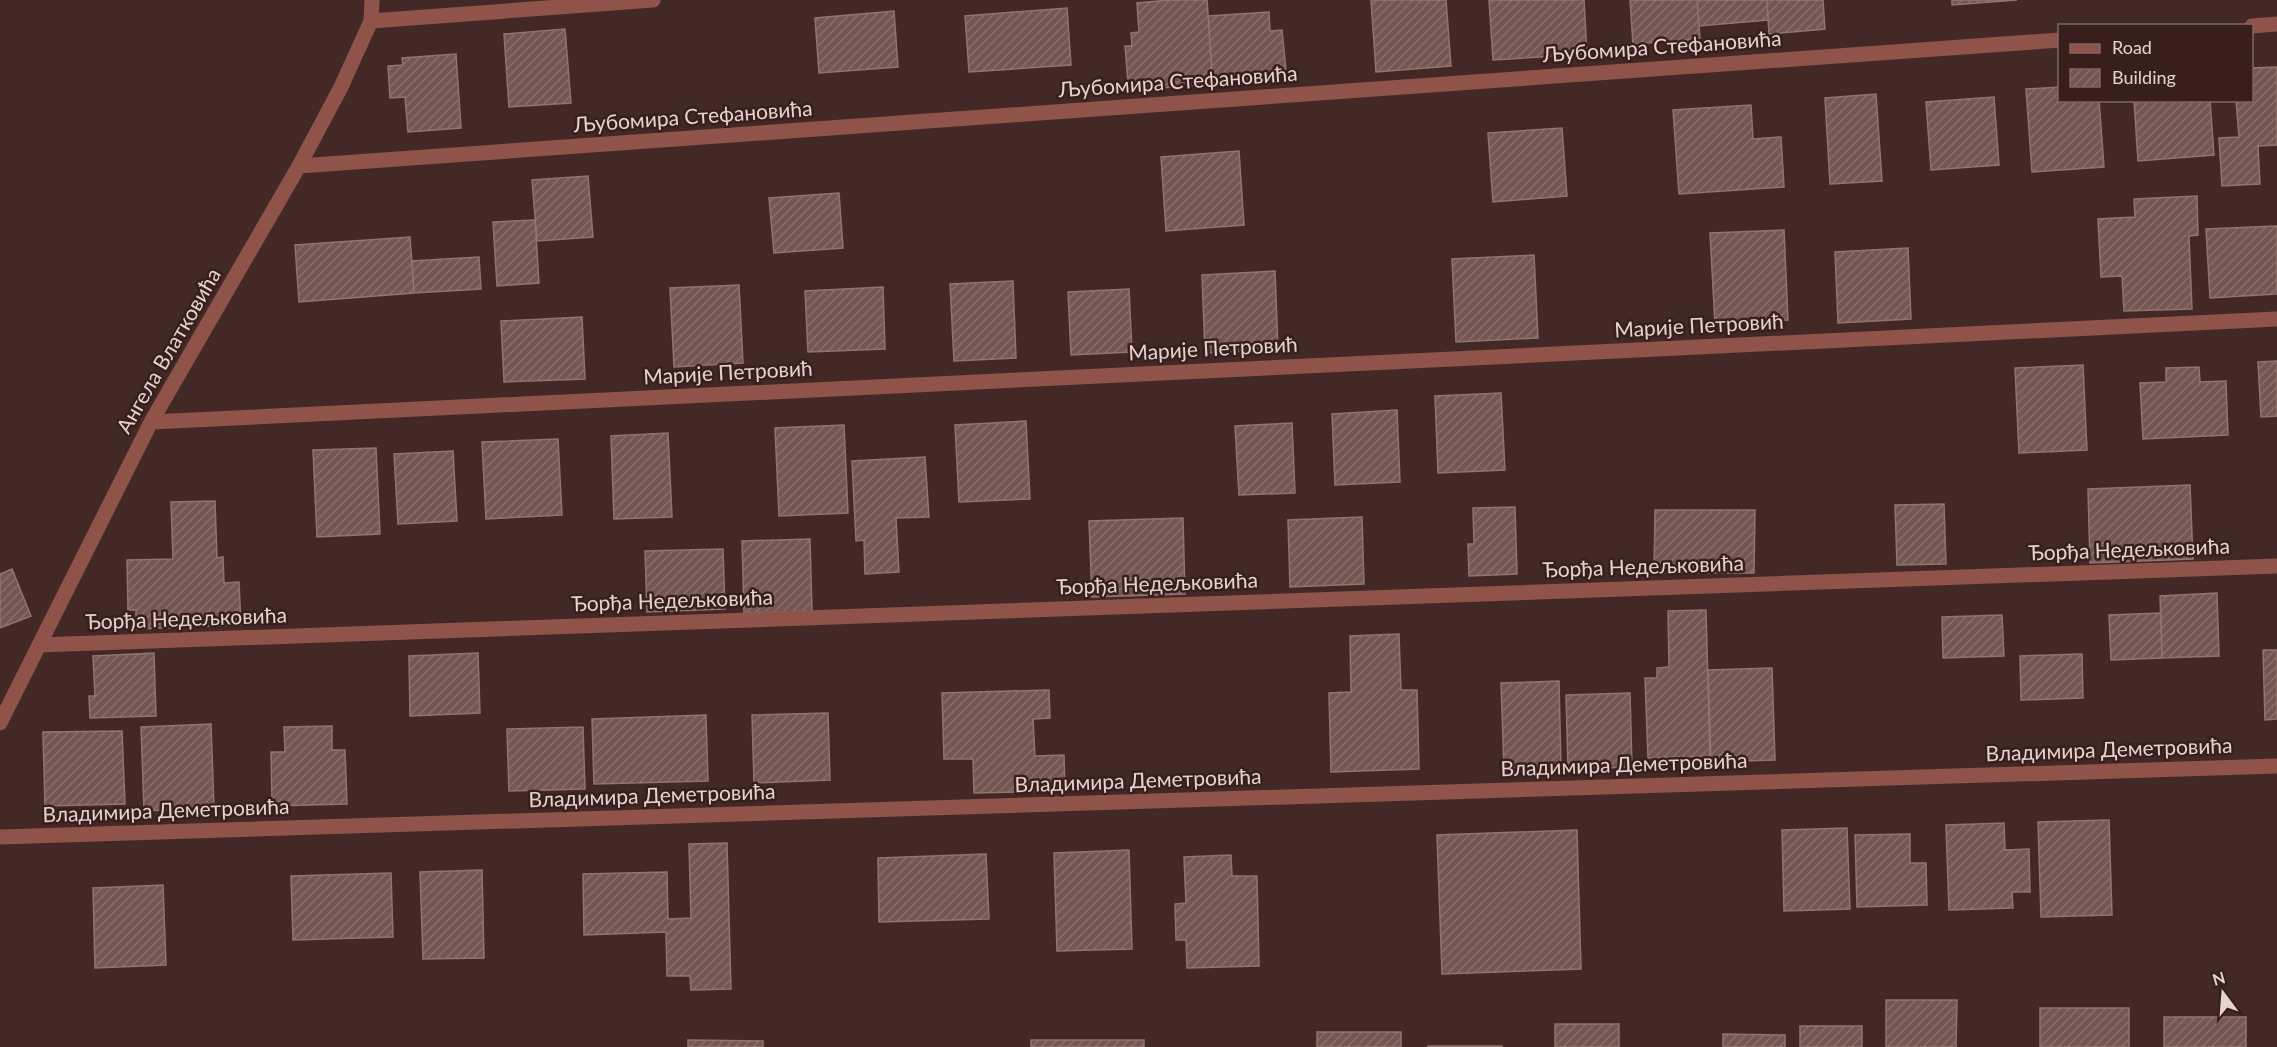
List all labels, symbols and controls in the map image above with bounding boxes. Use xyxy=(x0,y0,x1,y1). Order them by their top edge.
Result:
legend xyxy=(2058,24,2253,102)
street label: Љубомира Стефановића xyxy=(1541,25,1782,66)
text: Road xyxy=(2112,36,2152,58)
street label: Љубомира Стефановића xyxy=(1057,60,1298,101)
text: Building xyxy=(2112,66,2176,88)
street label: Љубомира Стефановића xyxy=(572,95,813,136)
street label: Ангела Влатковића xyxy=(110,263,225,437)
street label: Марије Петровић xyxy=(1614,308,1784,341)
street label: Марије Петровић xyxy=(1128,331,1298,364)
street label: Марије Петровић xyxy=(643,355,813,388)
street label: Ђорђа Недељковића xyxy=(2028,532,2230,565)
street label: Ђорђа Недељковића xyxy=(1542,549,1744,582)
street label: Ђорђа Недељковића xyxy=(1056,566,1258,599)
street label: Ђорђа Недељковића xyxy=(571,583,773,616)
street label: Ђорђа Недељковића xyxy=(85,601,287,634)
street label: Владимира Деметровића xyxy=(1985,732,2233,765)
street label: Владимира Деметровића xyxy=(1500,747,1748,780)
street label: Владимира Деметровића xyxy=(1014,763,1262,796)
street label: Владимира Деметровића xyxy=(528,778,776,811)
street label: Владимира Деметровића xyxy=(42,793,290,826)
north arrow xyxy=(2193,963,2253,1023)
text: N xyxy=(2210,967,2227,989)

